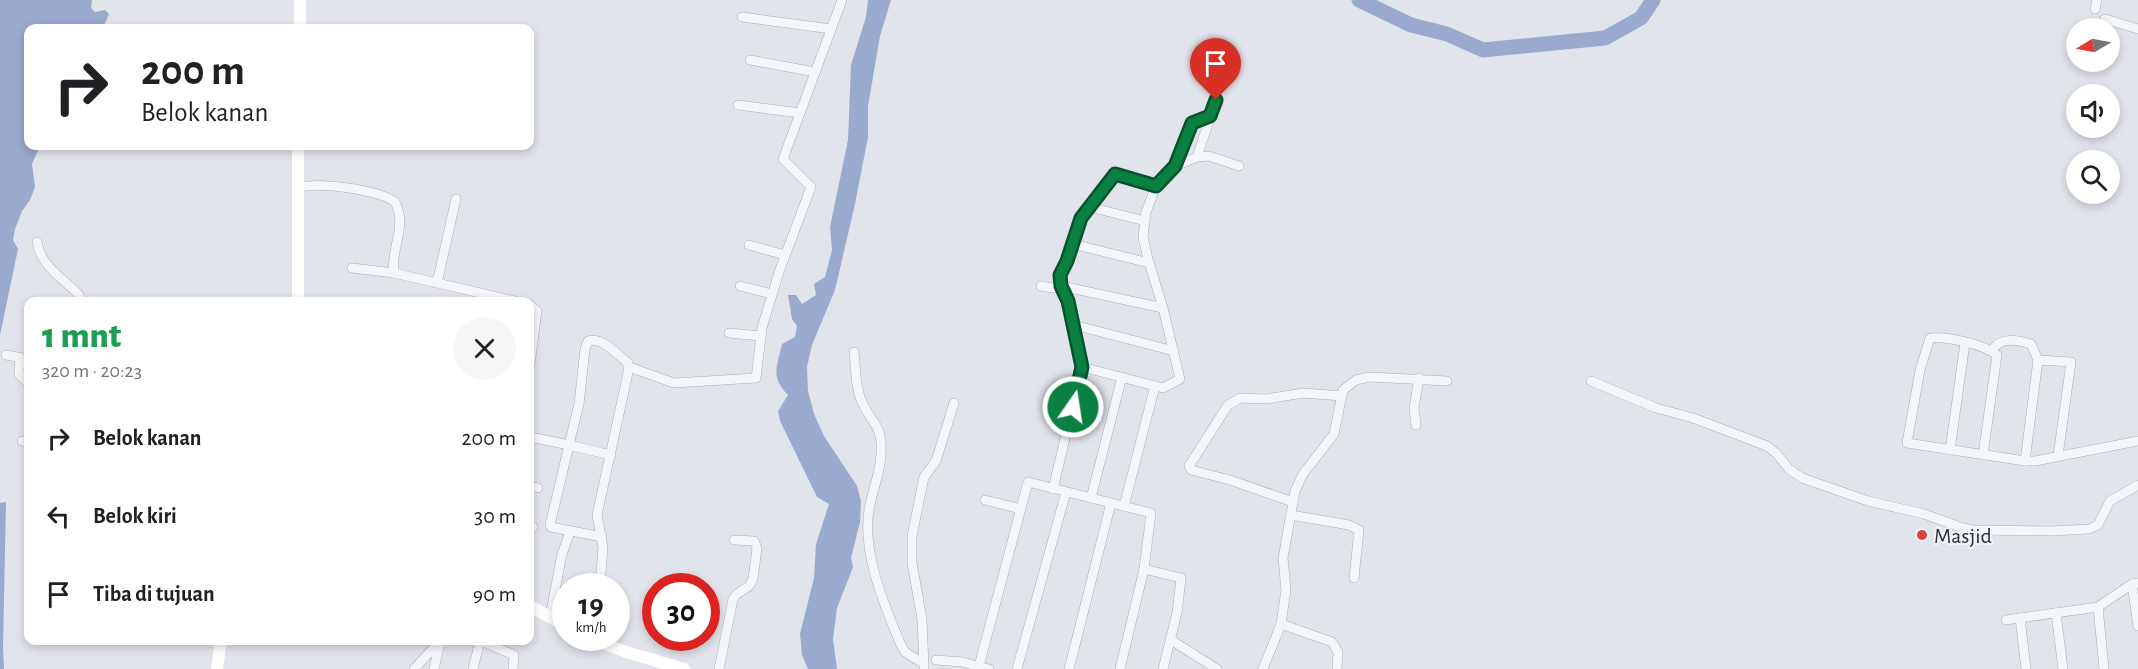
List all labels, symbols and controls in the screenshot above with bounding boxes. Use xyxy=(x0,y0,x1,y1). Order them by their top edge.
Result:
north arrow xyxy=(2066,18,2120,72)
map controls xyxy=(2066,18,2120,204)
pin xyxy=(1190,38,1241,100)
icon: arrive xyxy=(1199,47,1232,80)
icon: right xyxy=(42,48,120,126)
text: 200 m xyxy=(141,50,245,92)
button: sound xyxy=(2066,84,2120,138)
text: Belok kanan xyxy=(141,99,268,126)
button: search xyxy=(2066,150,2120,204)
button: close xyxy=(453,317,516,380)
text: 1 mnt xyxy=(42,318,121,354)
text: 320 m · 20:23 xyxy=(42,361,142,381)
position arrow xyxy=(1041,375,1105,439)
icon: right xyxy=(42,422,75,455)
text: Belok kanan xyxy=(93,427,201,449)
text: 200 m xyxy=(462,427,516,449)
icon: left xyxy=(42,500,75,533)
text: Belok kiri xyxy=(93,505,177,527)
text: 30 m xyxy=(474,505,516,527)
place label: Masjid xyxy=(1934,525,1992,547)
marker: Masjid xyxy=(1915,528,1929,542)
speed limit sign: 30 xyxy=(642,573,720,651)
icon: arrive xyxy=(42,578,75,611)
text: Tiba di tujuan xyxy=(93,583,215,605)
text: 90 m xyxy=(473,583,516,605)
text: 19 xyxy=(578,590,604,620)
text: km/h xyxy=(576,620,606,635)

